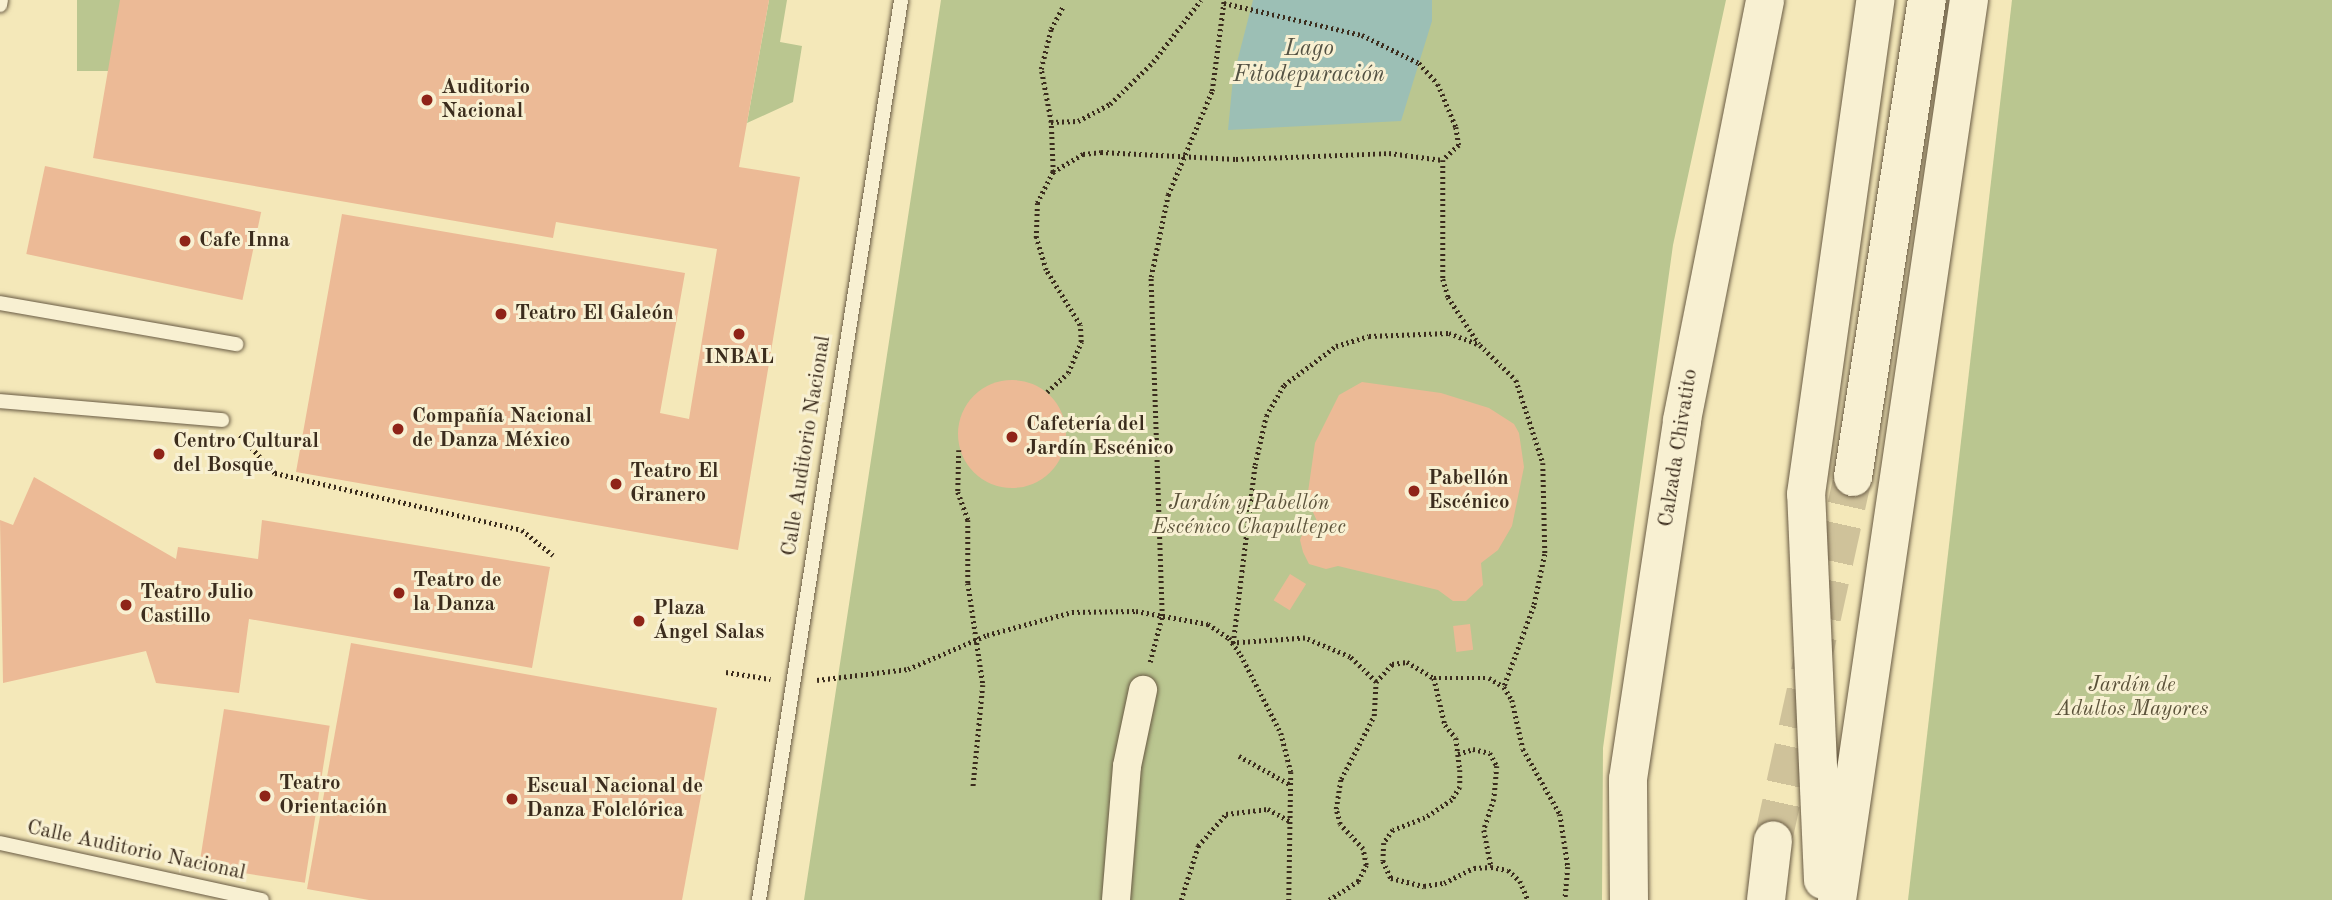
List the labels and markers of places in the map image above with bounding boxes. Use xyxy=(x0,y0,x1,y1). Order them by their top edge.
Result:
place label: Auditorio Nacional xyxy=(441,75,530,125)
marker: Auditorio Nacional xyxy=(419,92,435,108)
place label: Cafe Inna xyxy=(199,228,290,254)
marker: Cafe Inna xyxy=(177,233,193,249)
place label: Teatro El Galeón xyxy=(515,301,674,327)
marker: Teatro El Galeón xyxy=(493,306,509,322)
marker: INBAL xyxy=(731,326,747,342)
place label: INBAL xyxy=(704,345,774,371)
place label: Compañía Nacional de Danza México xyxy=(412,404,592,454)
place label: Cafetería del Jardín Escénico xyxy=(1026,412,1174,462)
marker: Compañía Nacional de Danza México xyxy=(390,421,406,437)
place label: Centro Cultural del Bosque xyxy=(173,429,319,479)
marker: Cafetería del Jardín Escénico xyxy=(1004,429,1020,445)
marker: Centro Cultural del Bosque xyxy=(151,446,167,462)
place label: Teatro El Granero xyxy=(630,459,718,509)
place label: Pabellón Escénico xyxy=(1428,466,1510,516)
marker: Teatro El Granero xyxy=(608,476,624,492)
marker: Pabellón Escénico xyxy=(1406,483,1422,499)
place label: Teatro de la Danza xyxy=(413,568,502,618)
place label: Teatro Julio Castillo xyxy=(140,580,254,630)
marker: Teatro de la Danza xyxy=(391,585,407,601)
place label: Plaza Ángel Salas xyxy=(653,596,764,646)
marker: Teatro Julio Castillo xyxy=(118,597,134,613)
marker: Plaza Ángel Salas xyxy=(631,613,647,629)
place label: Teatro Orientación xyxy=(279,771,387,821)
place label: Escual Nacional de Danza Folclórica xyxy=(526,774,703,824)
marker: Teatro Orientación xyxy=(257,788,273,804)
marker: Escual Nacional de Danza Folclórica xyxy=(504,791,520,807)

